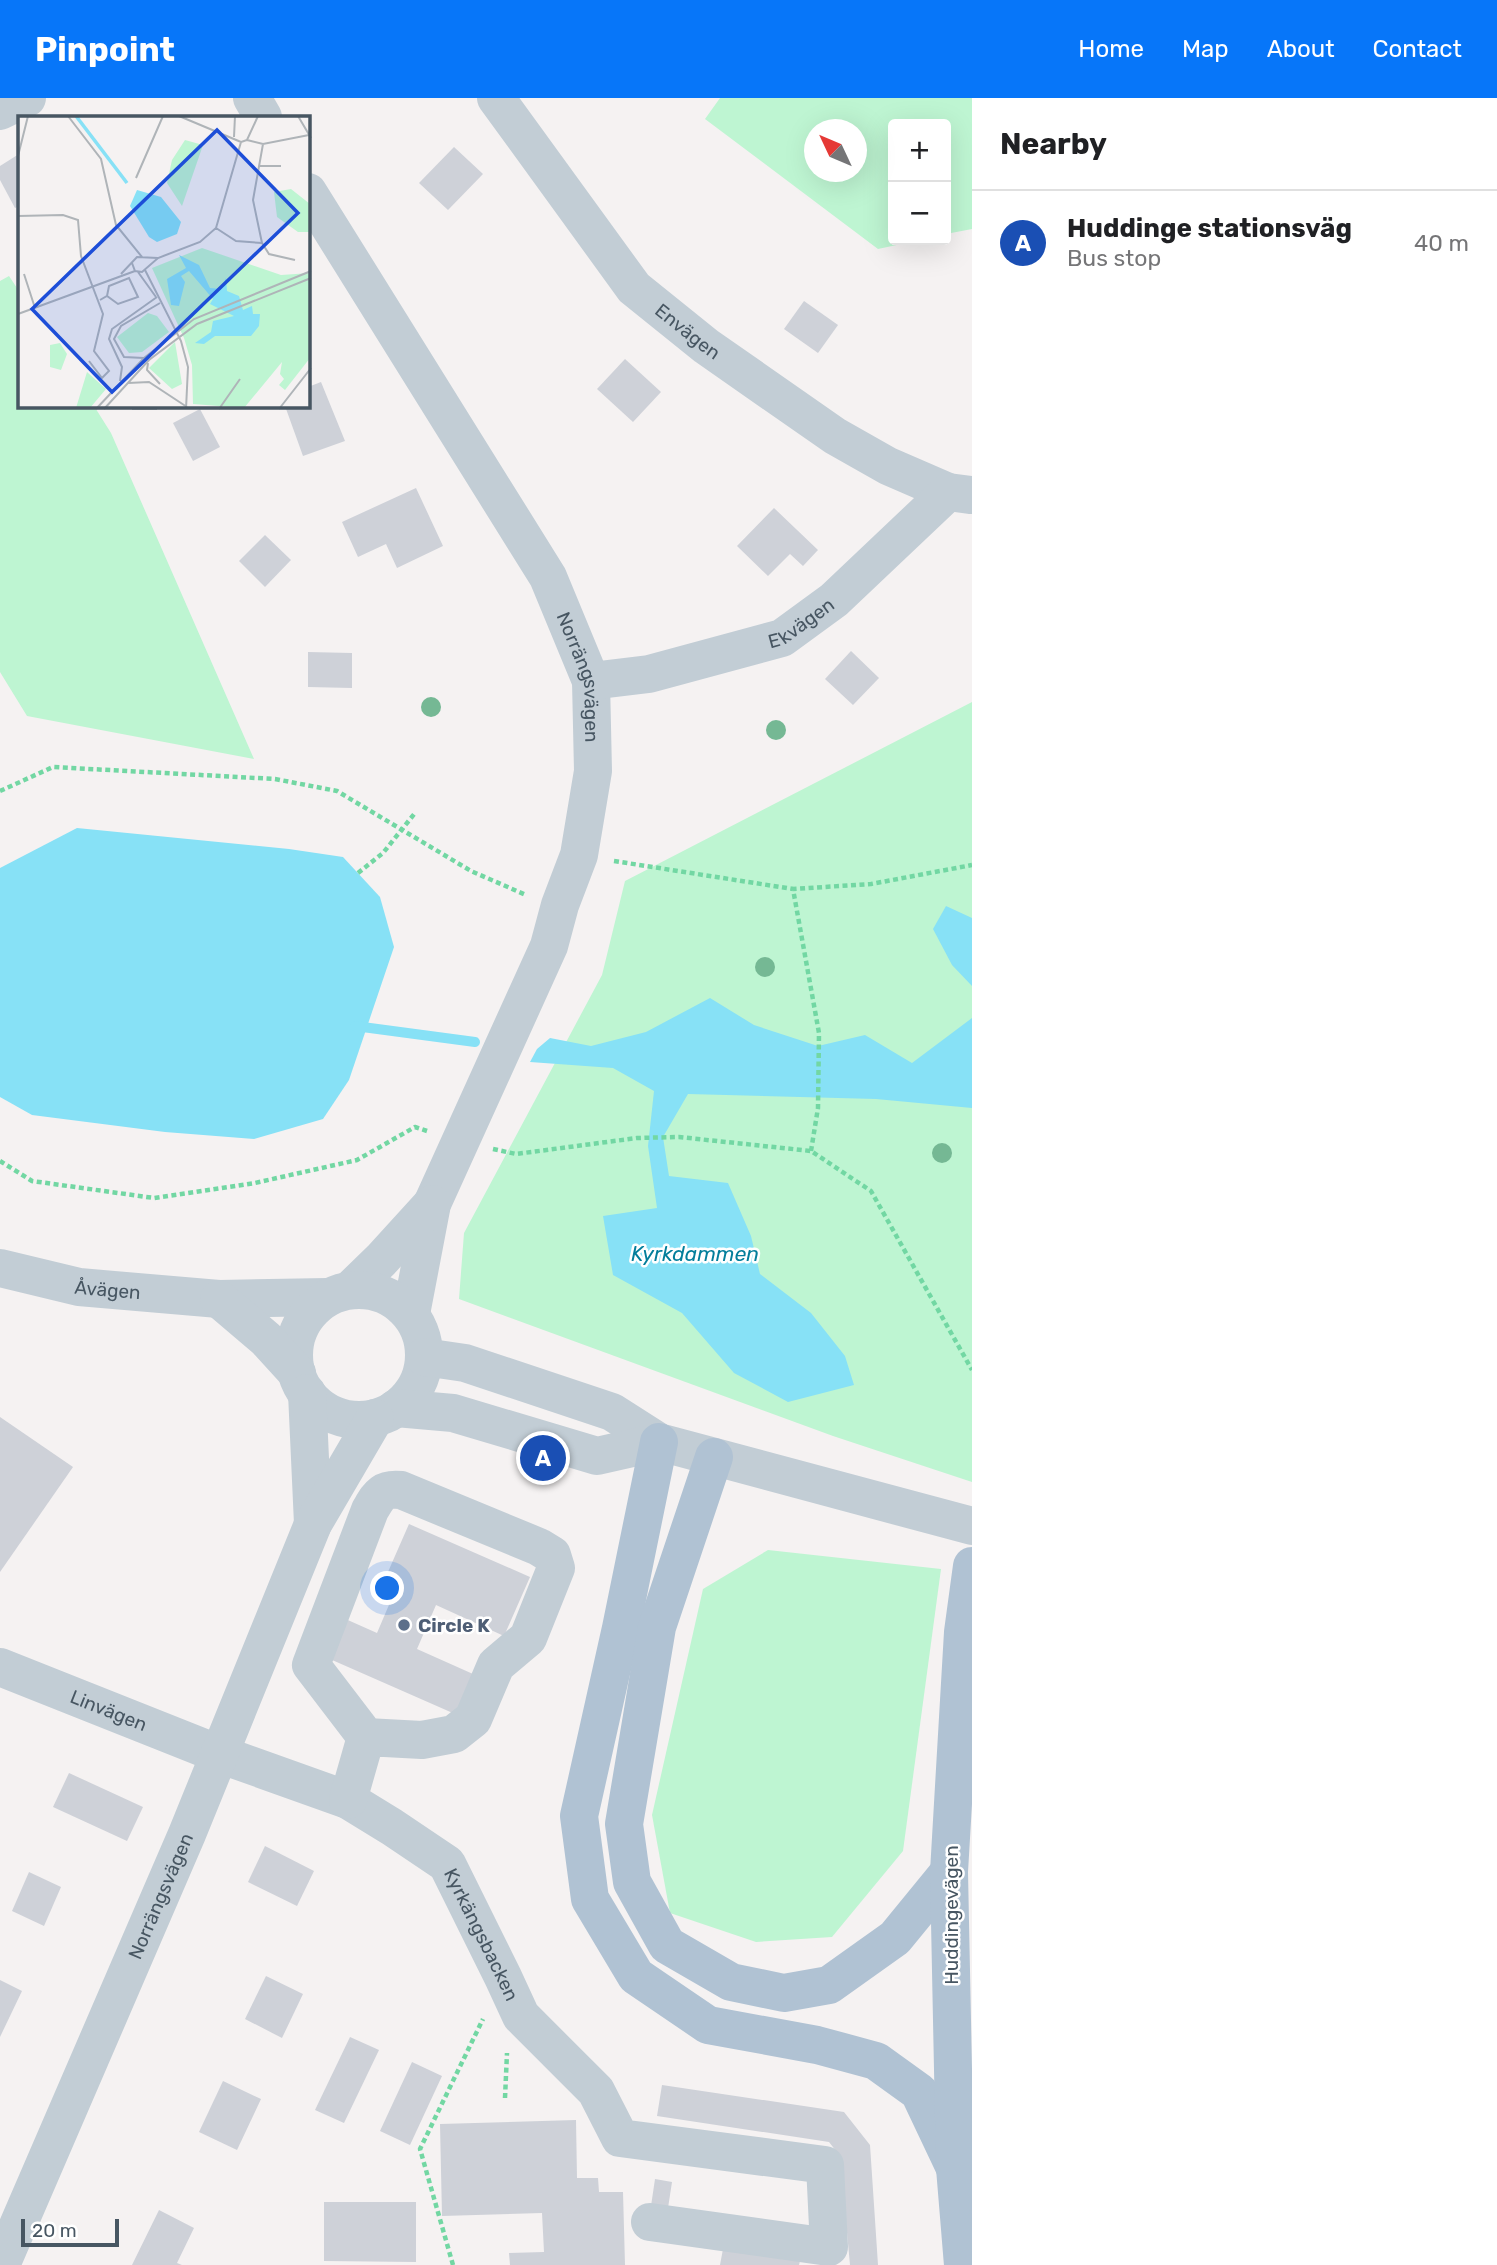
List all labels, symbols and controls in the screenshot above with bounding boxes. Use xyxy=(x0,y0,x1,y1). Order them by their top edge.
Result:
text: Pinpoint xyxy=(35,30,175,69)
text: Home xyxy=(1078,35,1144,63)
text: Map xyxy=(1182,35,1229,63)
text: About xyxy=(1267,35,1335,63)
text: Contact xyxy=(1373,35,1462,63)
inset map xyxy=(18,116,310,408)
north arrow xyxy=(804,119,867,182)
map controls xyxy=(888,119,951,245)
button: + xyxy=(888,119,951,182)
text: Nearby xyxy=(1000,126,1107,162)
button: − xyxy=(888,182,951,245)
text: Huddinge stationsväg xyxy=(1067,213,1352,244)
text: A xyxy=(1015,229,1031,257)
text: 40 m xyxy=(1414,229,1469,257)
text: Bus stop xyxy=(1067,244,1161,272)
street label: Envägen xyxy=(650,299,725,365)
street label: Ekvägen xyxy=(766,593,839,653)
street label: Norrängsvägen xyxy=(552,609,603,743)
water label: Kyrkdammen xyxy=(631,1241,759,1266)
street label: Åvägen xyxy=(74,1276,142,1304)
pin: A xyxy=(520,1432,566,1484)
your location xyxy=(370,1571,404,1605)
place label: Circle K xyxy=(418,1614,490,1637)
marker: Circle K xyxy=(396,1617,412,1633)
street label: Linvägen xyxy=(67,1685,150,1736)
street label: Norrängsvägen xyxy=(123,1829,198,1963)
street label: Huddingevägen xyxy=(940,1845,963,1985)
street label: Kyrkängsbacken xyxy=(439,1865,523,2004)
scale bar xyxy=(21,2216,119,2248)
text: 20 m xyxy=(32,2219,77,2242)

